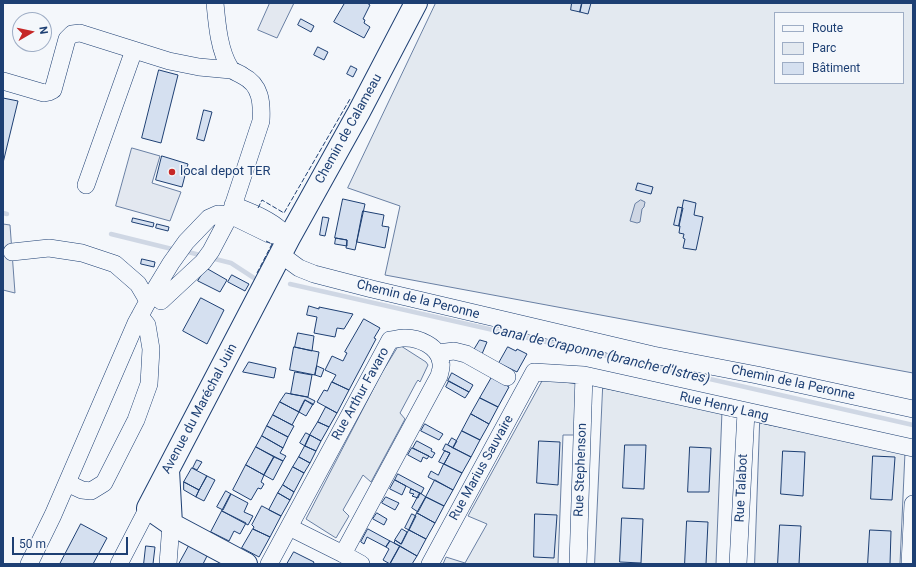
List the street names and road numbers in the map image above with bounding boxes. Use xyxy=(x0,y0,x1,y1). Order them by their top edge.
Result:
street label: Chemin de Calameau xyxy=(312,71,386,187)
street label: Chemin de la Peronne xyxy=(355,277,481,323)
street label: Avenue du Maréchal Juin xyxy=(159,341,241,477)
street label: Rue Arthur Favaro xyxy=(329,345,393,443)
street label: Chemin de la Peronne xyxy=(730,362,856,404)
street label: Rue Henry Lang xyxy=(678,389,770,425)
street label: Rue Marius Sauvaire xyxy=(447,413,517,523)
street label: Rue Stephenson xyxy=(572,423,590,517)
street label: Rue Talabot xyxy=(732,453,752,523)

